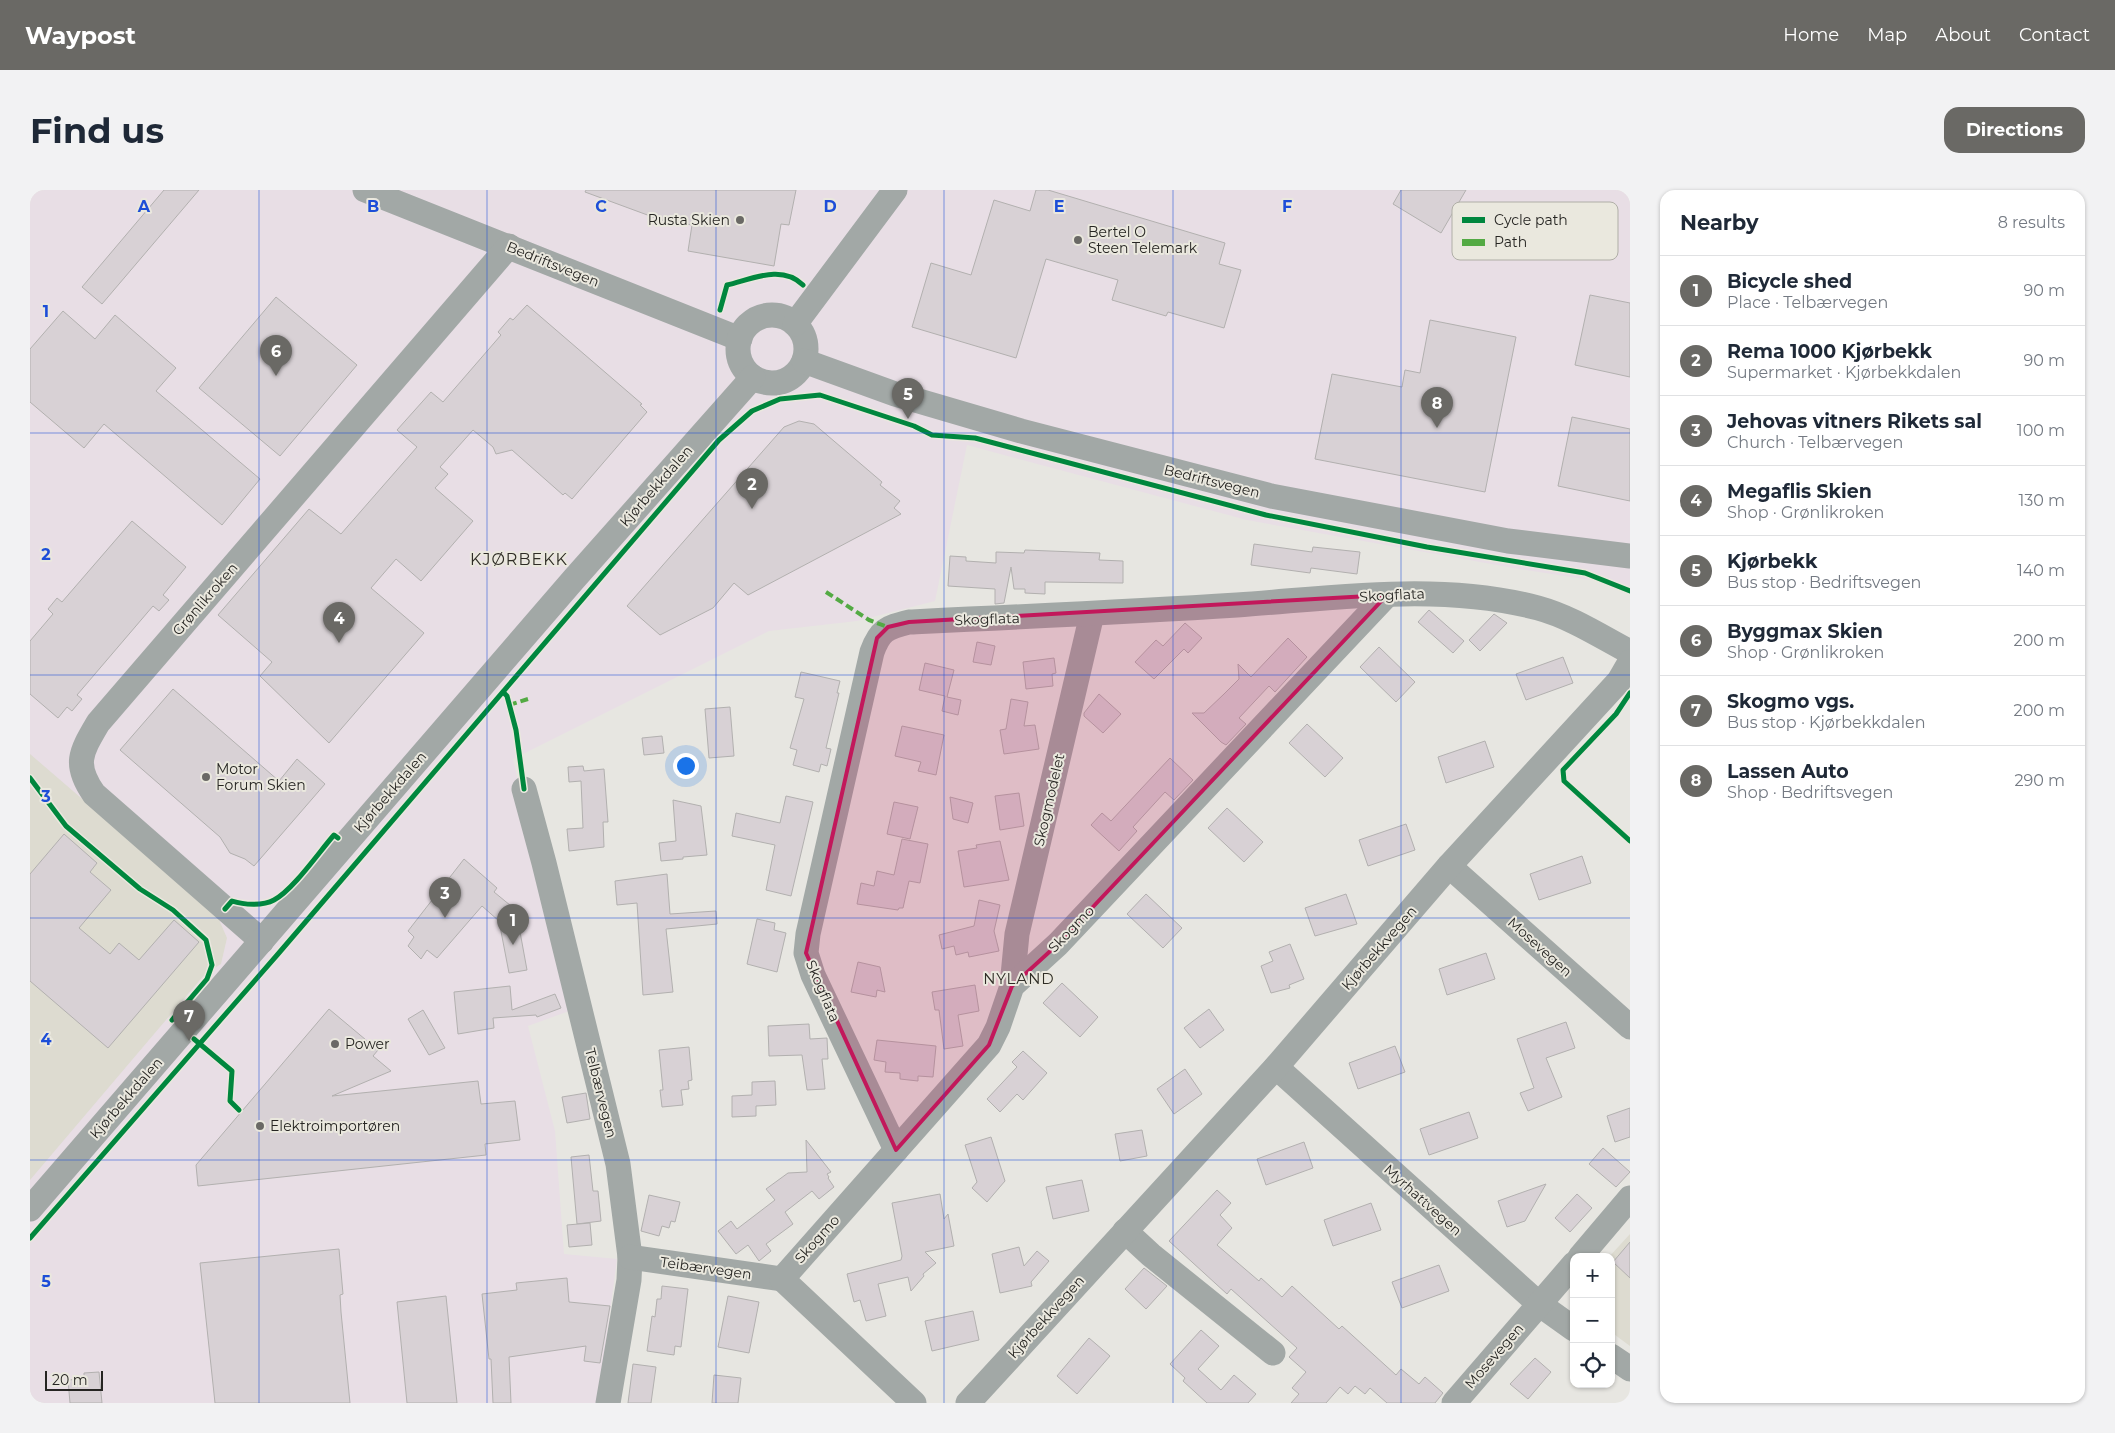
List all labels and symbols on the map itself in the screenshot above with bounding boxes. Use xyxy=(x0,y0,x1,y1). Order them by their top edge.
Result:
text: A xyxy=(137,197,151,216)
text: B xyxy=(367,197,379,216)
text: C xyxy=(595,197,607,216)
text: D xyxy=(823,197,837,216)
text: E xyxy=(1054,197,1064,216)
text: F xyxy=(1282,197,1292,216)
legend xyxy=(1452,202,1618,260)
place label: Rusta Skien xyxy=(648,211,730,229)
text: Cycle path xyxy=(1494,211,1568,229)
marker: Rusta Skien xyxy=(734,214,746,226)
place label: Bertel O Steen Telemark xyxy=(1088,223,1198,257)
text: Path xyxy=(1494,233,1527,251)
marker: Bertel O Steen Telemark xyxy=(1072,234,1084,246)
street label: Bedriftsvegen xyxy=(504,237,602,291)
text: 1 xyxy=(43,302,49,321)
pin: 6 xyxy=(260,335,292,376)
pin: 5 xyxy=(892,378,924,419)
pin: 8 xyxy=(1421,387,1453,428)
street label: Kjørbekkdalen xyxy=(616,442,696,530)
street label: Bedriftsvegen xyxy=(1162,460,1262,502)
pin: 2 xyxy=(736,468,768,509)
text: 2 xyxy=(41,545,51,564)
district label: KJØRBEKK xyxy=(470,550,568,569)
street label: Grønlikroken xyxy=(169,559,241,639)
street label: Skogflata xyxy=(1359,584,1425,606)
pin: 4 xyxy=(323,602,355,643)
street label: Skogflata xyxy=(954,609,1020,629)
street label: Kjørbekkdalen xyxy=(350,748,430,836)
street label: Skogmodelet xyxy=(1030,752,1068,848)
your location xyxy=(673,753,699,779)
place label: Motor Forum Skien xyxy=(216,760,306,794)
marker: Motor Forum Skien xyxy=(200,771,212,783)
text: 3 xyxy=(40,787,51,806)
pin: 3 xyxy=(429,877,461,918)
street label: Skogmo xyxy=(1044,901,1098,956)
street label: Kjørbekkvegen xyxy=(1338,902,1420,994)
pin: 1 xyxy=(497,904,529,945)
street label: Mosevegen xyxy=(1504,913,1576,981)
street label: Skogflata xyxy=(802,957,844,1025)
district label: NYLAND xyxy=(983,969,1055,988)
pin: 7 xyxy=(173,1000,205,1041)
text: 4 xyxy=(40,1030,52,1049)
place label: Power xyxy=(345,1035,390,1053)
marker: Power xyxy=(329,1038,341,1050)
street label: Telbærvegen xyxy=(581,1046,621,1140)
street label: Kjørbekkdalen xyxy=(86,1054,166,1142)
place label: Elektroimportøren xyxy=(270,1117,400,1135)
marker: Elektroimportøren xyxy=(254,1120,266,1132)
street label: Myrhattvegen xyxy=(1380,1160,1466,1240)
street label: Skogmo xyxy=(791,1211,843,1267)
street label: Teibærvegen xyxy=(659,1253,753,1283)
text: 5 xyxy=(41,1272,51,1291)
street label: Kjørbekkvegen xyxy=(1004,1272,1088,1362)
street label: Mosevegen xyxy=(1461,1320,1527,1392)
scale bar xyxy=(45,1368,102,1391)

